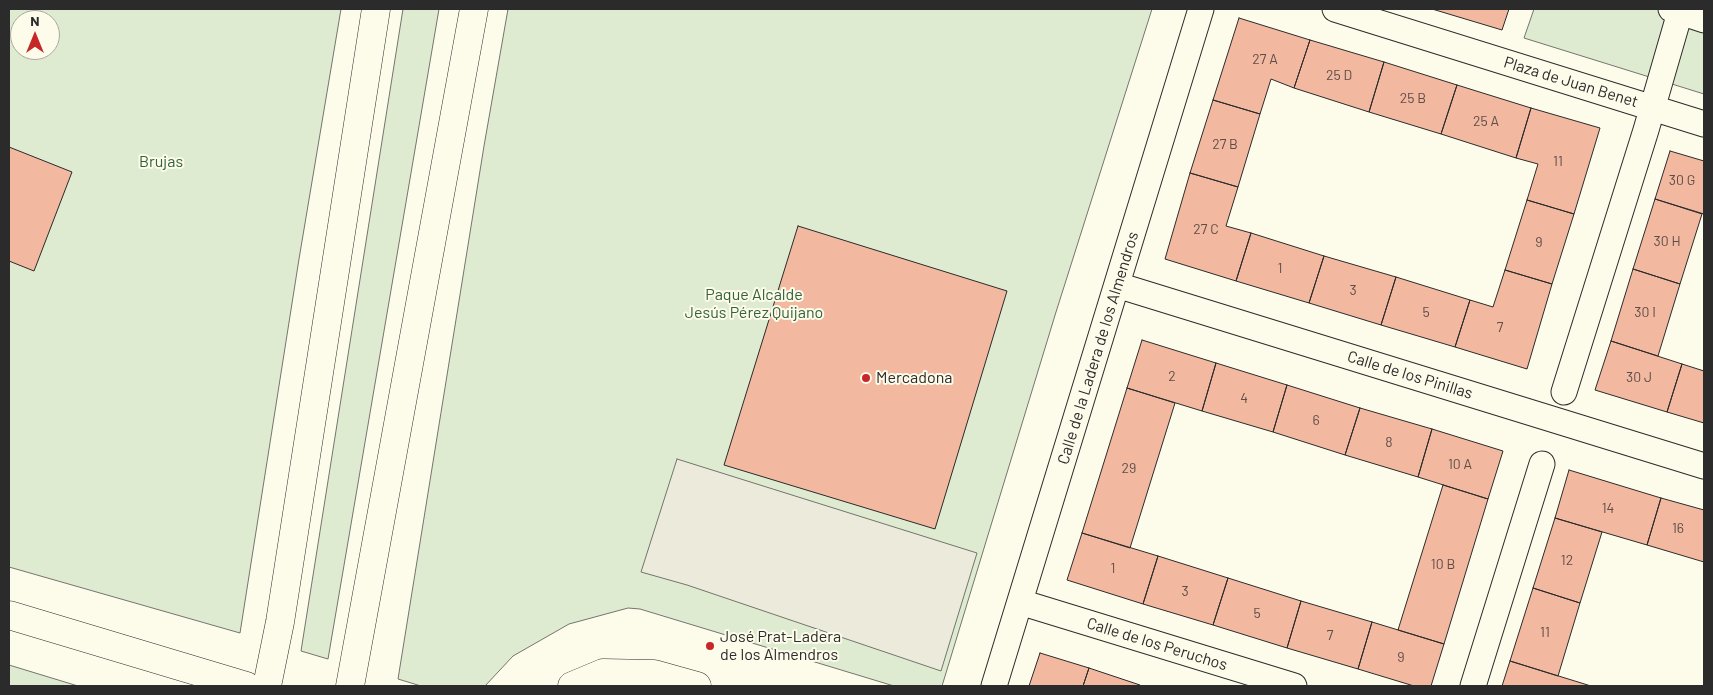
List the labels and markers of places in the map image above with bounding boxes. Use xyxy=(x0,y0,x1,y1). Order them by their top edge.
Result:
place label: Mercadona xyxy=(876,368,952,388)
marker: Mercadona xyxy=(860,372,872,384)
place label: José Prat-Ladera de los Almendros xyxy=(720,627,841,665)
marker: José Prat-Ladera de los Almendros xyxy=(704,640,716,652)

